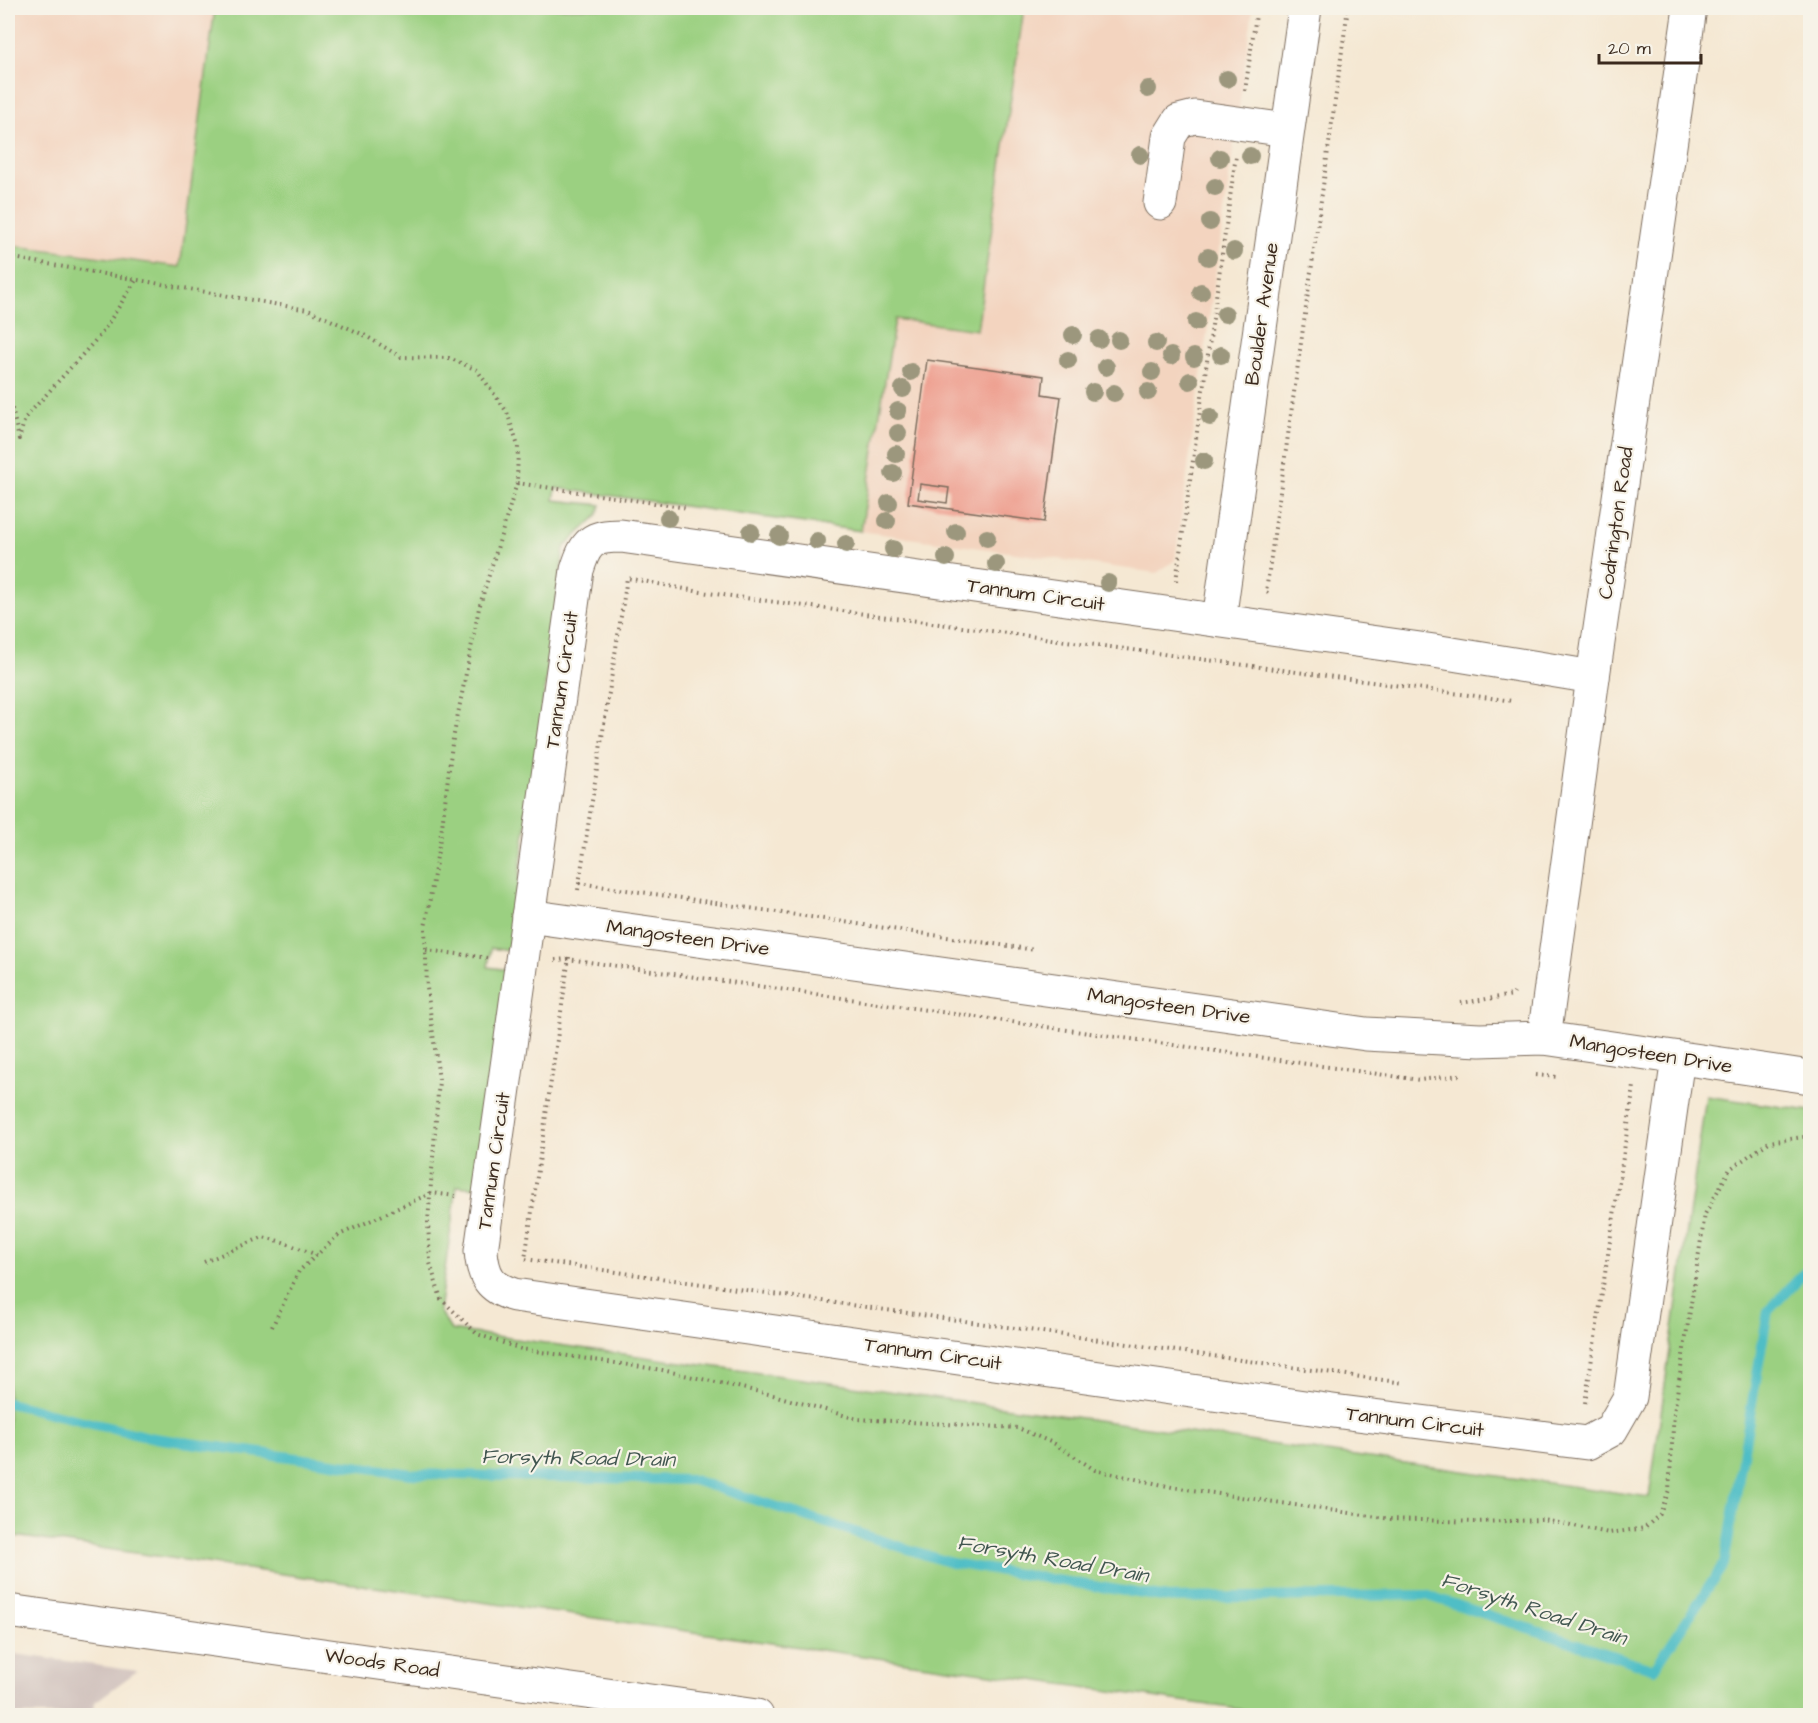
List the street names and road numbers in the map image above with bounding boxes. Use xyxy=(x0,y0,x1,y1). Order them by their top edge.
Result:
street label: Boulder Avenue xyxy=(1238,241,1286,387)
street label: Codrington Road xyxy=(1591,445,1642,601)
street label: Tannum Circuit xyxy=(965,571,1107,619)
street label: Tannum Circuit xyxy=(538,609,586,751)
street label: Mangosteen Drive xyxy=(605,913,771,964)
street label: Mangosteen Drive xyxy=(1086,981,1252,1032)
street label: Mangosteen Drive xyxy=(1568,1027,1734,1082)
street label: Tannum Circuit xyxy=(470,1090,518,1232)
street label: Tannum Circuit xyxy=(862,1330,1004,1378)
street label: Tannum Circuit xyxy=(1345,1400,1485,1444)
street label: Woods Road xyxy=(323,1641,441,1685)

